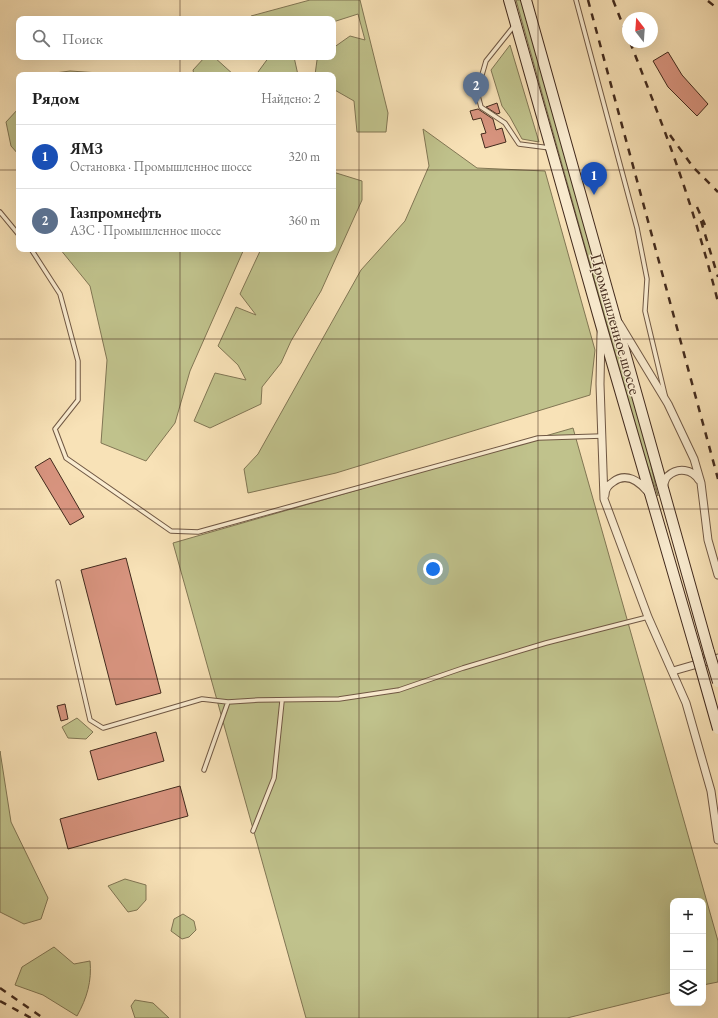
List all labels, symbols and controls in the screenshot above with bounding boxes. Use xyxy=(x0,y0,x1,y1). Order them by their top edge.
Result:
north arrow xyxy=(622,12,658,48)
search box xyxy=(16,16,336,60)
icon: search xyxy=(30,27,52,49)
text: Поиск xyxy=(62,29,103,48)
pin: 2 xyxy=(463,72,489,105)
text: Рядом xyxy=(32,87,80,109)
text: Найдено: 2 xyxy=(261,90,320,107)
text: ЯМЗ xyxy=(70,139,103,158)
text: 1 xyxy=(42,148,48,165)
text: 320 m xyxy=(289,148,320,165)
text: Остановка · Промышленное шоссе xyxy=(70,158,252,175)
pin: 1 xyxy=(581,162,607,195)
text: Газпромнефть xyxy=(70,203,162,222)
text: 2 xyxy=(42,212,48,229)
text: 360 m xyxy=(289,212,320,229)
text: АЗС · Промышленное шоссе xyxy=(70,222,221,239)
street label: Промышленное шоссе xyxy=(585,251,646,397)
your location xyxy=(423,559,443,579)
map controls xyxy=(670,898,706,1006)
button: + xyxy=(670,898,706,934)
button: − xyxy=(670,934,706,970)
button: layers xyxy=(670,970,706,1006)

